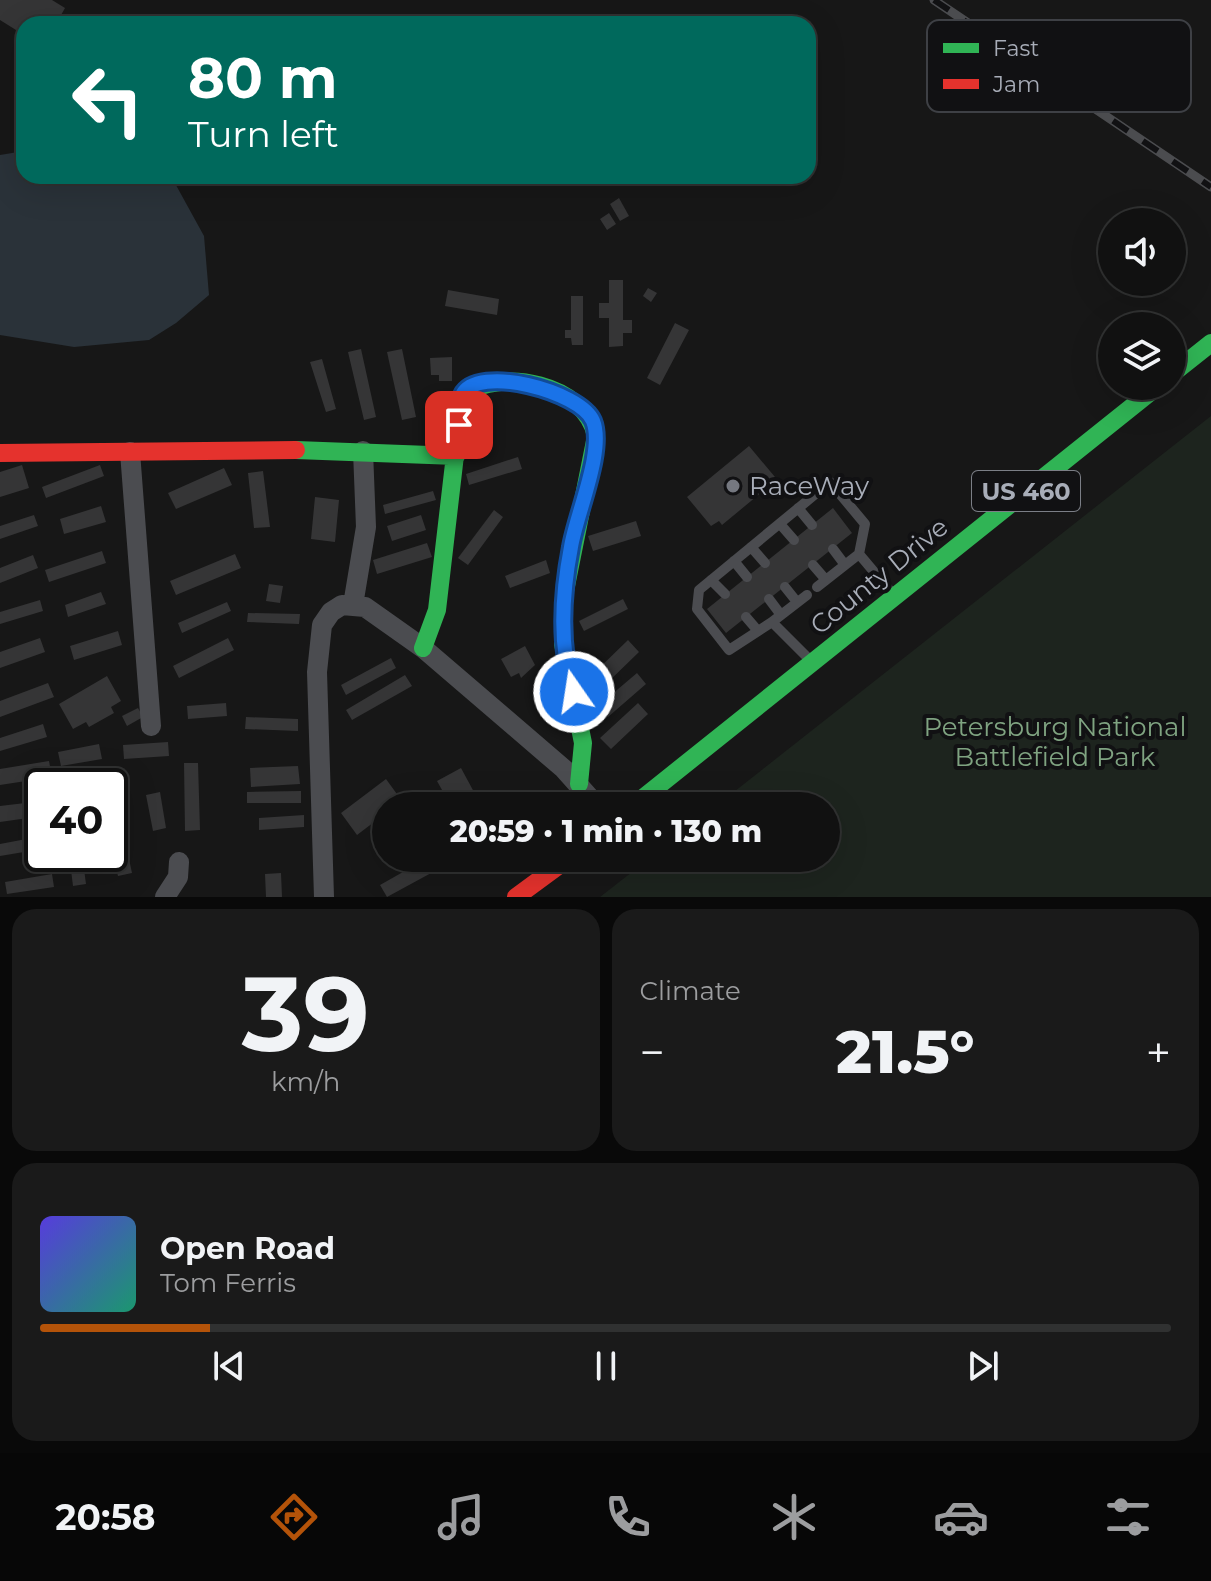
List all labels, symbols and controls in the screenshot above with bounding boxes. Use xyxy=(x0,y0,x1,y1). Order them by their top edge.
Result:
legend xyxy=(927,20,1191,112)
text: Fast xyxy=(993,35,1039,62)
text: 80 m xyxy=(188,44,338,112)
icon: left xyxy=(56,48,160,152)
text: Jam xyxy=(992,71,1040,98)
text: Turn left xyxy=(188,112,339,156)
map controls xyxy=(1098,208,1186,400)
button: sound xyxy=(1098,208,1186,296)
button: layers xyxy=(1098,312,1186,400)
pin xyxy=(425,391,493,459)
icon: arrive xyxy=(437,403,481,447)
place label: RaceWay xyxy=(749,470,870,502)
road number: US 460 xyxy=(972,471,1080,511)
marker: RaceWay xyxy=(724,477,742,495)
street label: County Drive xyxy=(804,511,954,641)
position arrow xyxy=(532,650,616,734)
park label: Petersburg National Battlefield Park xyxy=(924,711,1186,773)
speed limit sign: 40 xyxy=(24,768,128,872)
text: 20:59 · 1 min · 130 m xyxy=(450,813,762,850)
text: 39 xyxy=(242,950,370,1077)
text: Climate xyxy=(640,975,741,1007)
text: 21.5° xyxy=(836,1015,974,1088)
text: − xyxy=(640,1025,665,1079)
text: + xyxy=(1146,1025,1171,1079)
text: km/h xyxy=(271,1066,340,1098)
text: Open Road xyxy=(160,1230,335,1267)
text: Tom Ferris xyxy=(160,1267,296,1299)
icon: previous xyxy=(207,1344,251,1388)
icon: pause xyxy=(584,1344,628,1388)
icon: next xyxy=(961,1344,1005,1388)
icon: directions xyxy=(266,1489,322,1545)
icon: music xyxy=(433,1489,489,1545)
icon: phone xyxy=(600,1489,656,1545)
icon: climate xyxy=(766,1489,822,1545)
icon: car xyxy=(933,1489,989,1545)
icon: filters xyxy=(1100,1489,1156,1545)
text: 20:58 xyxy=(55,1495,156,1539)

